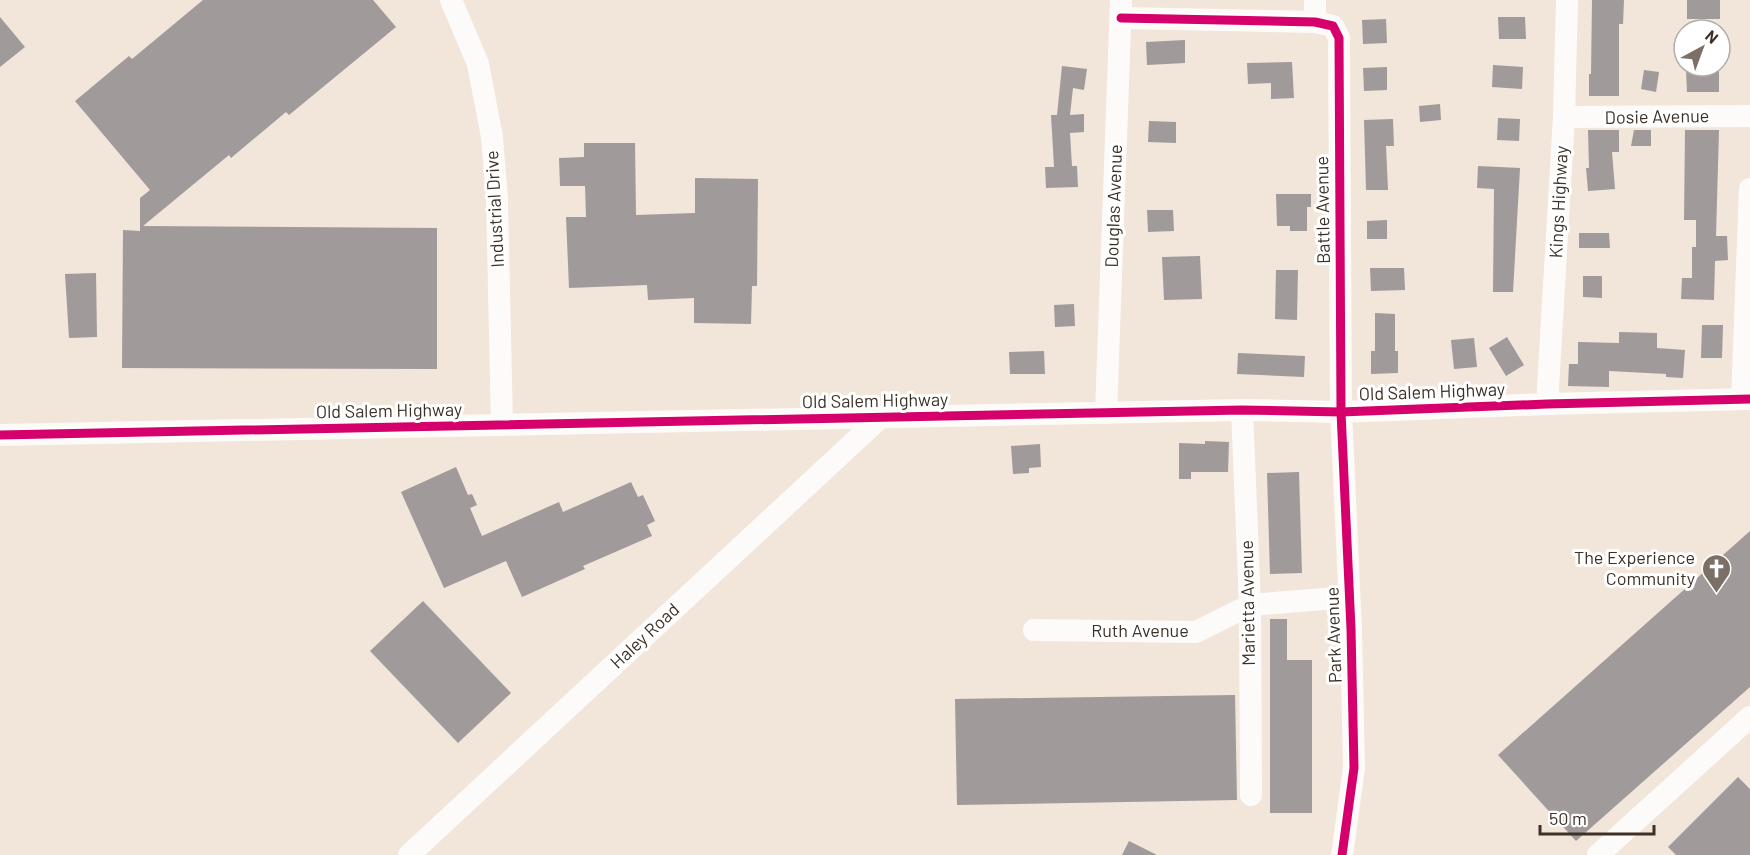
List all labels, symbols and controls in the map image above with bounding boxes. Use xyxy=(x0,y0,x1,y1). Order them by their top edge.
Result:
north arrow xyxy=(1672,18,1732,78)
text: N xyxy=(1702,26,1722,47)
street label: Dosie Avenue xyxy=(1605,104,1709,128)
street label: Douglas Avenue xyxy=(1100,144,1126,268)
street label: Kings Highway xyxy=(1544,145,1572,259)
street label: Industrial Drive xyxy=(480,150,508,268)
street label: Battle Avenue xyxy=(1310,156,1334,264)
street label: Old Salem Highway xyxy=(1358,377,1505,405)
street label: Old Salem Highway xyxy=(802,388,948,412)
street label: Old Salem Highway xyxy=(316,398,462,422)
street label: Marietta Avenue xyxy=(1235,540,1259,666)
place label: The Experience Community xyxy=(1574,546,1695,589)
church icon: The Experience Community xyxy=(1700,552,1732,594)
street label: Park Avenue xyxy=(1320,587,1346,683)
street label: Haley Road xyxy=(605,598,683,673)
street label: Ruth Avenue xyxy=(1091,619,1189,641)
scale bar xyxy=(1540,798,1654,836)
text: 50 m xyxy=(1549,807,1587,829)

